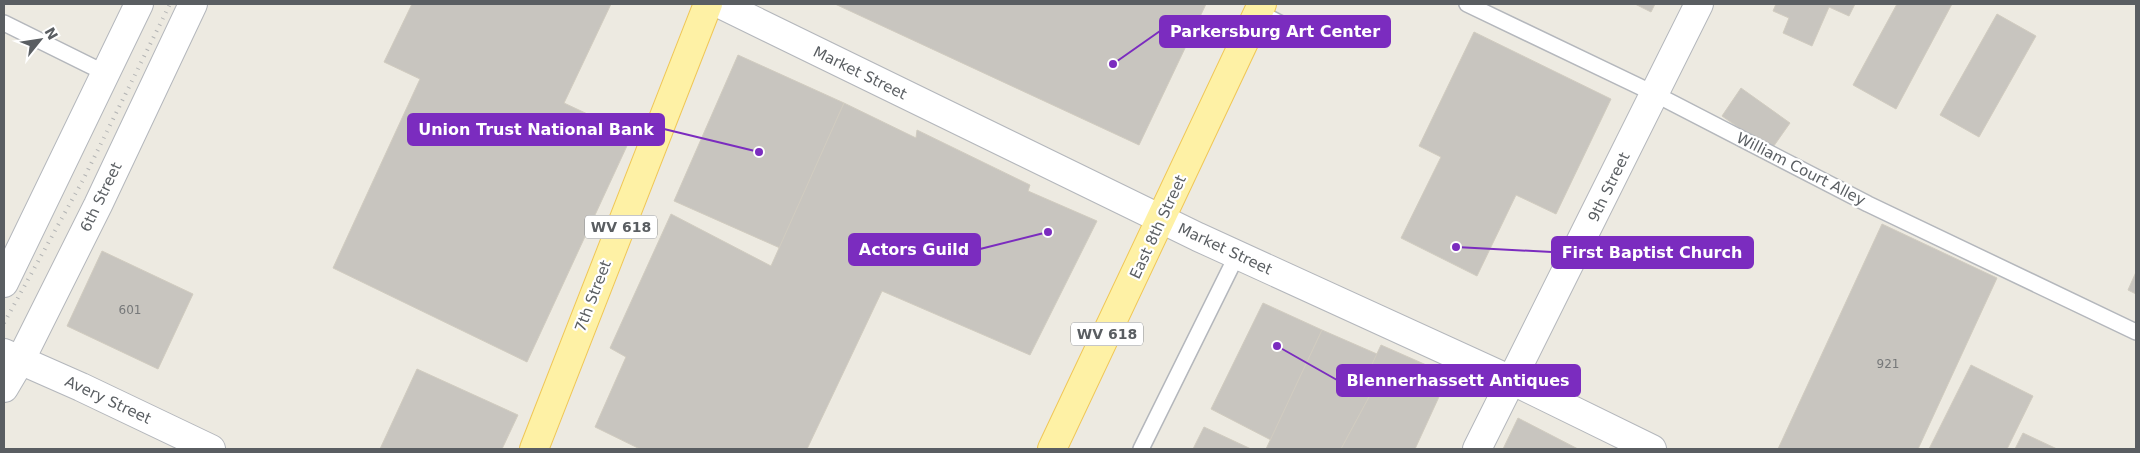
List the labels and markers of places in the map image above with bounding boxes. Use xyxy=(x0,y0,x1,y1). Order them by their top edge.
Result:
callout: Parkersburg Art Center xyxy=(1160,16,1390,47)
callout: Union Trust National Bank xyxy=(408,114,664,145)
callout: Actors Guild xyxy=(849,234,980,265)
callout: First Baptist Church xyxy=(1552,237,1753,268)
callout: Blennerhassett Antiques xyxy=(1337,365,1580,396)

